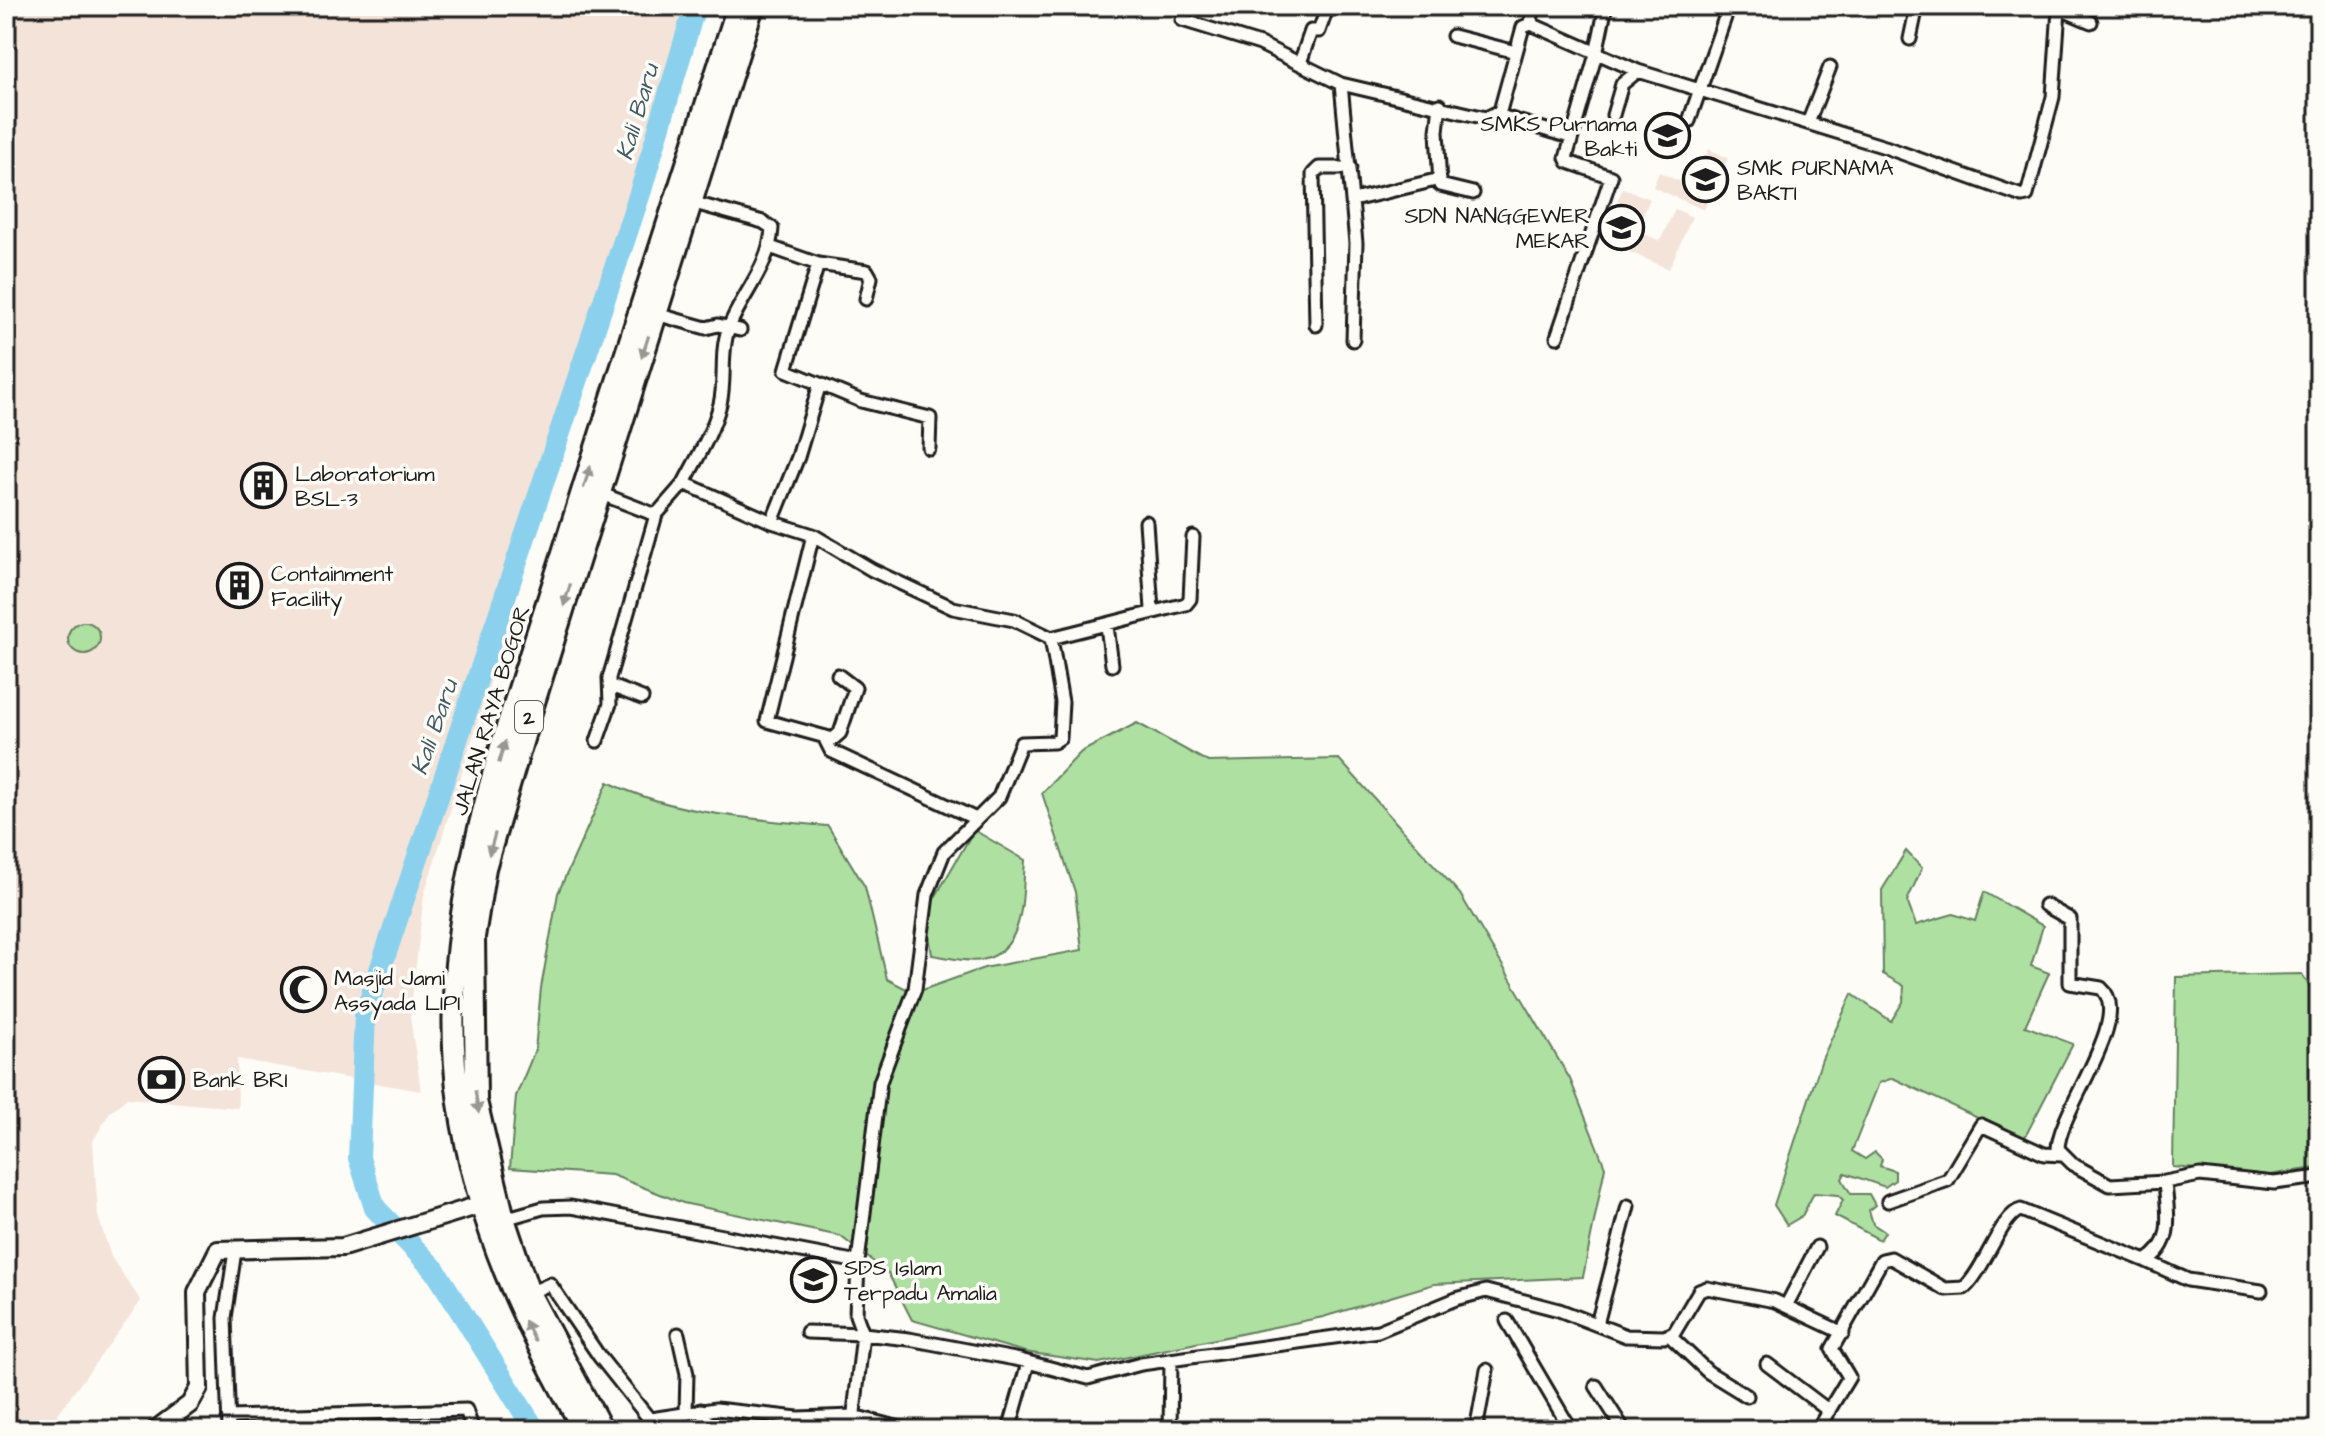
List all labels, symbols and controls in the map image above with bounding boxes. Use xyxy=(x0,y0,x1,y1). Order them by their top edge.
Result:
water label: Kali Baru xyxy=(608,59,668,164)
place label: SMKS Purnama Bakti xyxy=(1481,109,1637,165)
school or university icon: SMKS Purnama Bakti xyxy=(1644,112,1692,160)
place label: SMK PURNAMA BAKTI xyxy=(1737,153,1894,209)
school or university icon: SMK PURNAMA BAKTI xyxy=(1682,156,1730,204)
place label: SDN NANGGEWER MEKAR xyxy=(1404,201,1590,257)
school or university icon: SDN NANGGEWER MEKAR xyxy=(1597,204,1645,252)
one-way arrow xyxy=(639,336,651,360)
place label: Laboratorium BSL-3 xyxy=(295,459,435,515)
building icon: Laboratorium BSL-3 xyxy=(240,462,288,510)
one-way arrow xyxy=(581,464,593,488)
place label: Containment Facility xyxy=(271,559,393,616)
building icon: Containment Facility xyxy=(216,562,264,610)
one-way arrow xyxy=(560,584,573,608)
street label: JALAN RAYA BOGOR xyxy=(445,602,538,819)
water label: Kali Baru xyxy=(403,674,468,779)
road number: 2 xyxy=(515,701,543,733)
one-way arrow xyxy=(496,739,508,764)
one-way arrow xyxy=(485,833,498,857)
place label: Masjid Jami Assyada LIPI xyxy=(334,963,461,1020)
mosque icon: Masjid Jami Assyada LIPI xyxy=(279,966,327,1014)
bank icon: Bank BRI xyxy=(138,1055,186,1103)
place label: Bank BRI xyxy=(193,1065,288,1096)
one-way arrow xyxy=(471,1090,484,1115)
place label: SDS Islam Terpadu Amalia xyxy=(844,1253,997,1309)
school or university icon: SDS Islam Terpadu Amalia xyxy=(789,1256,837,1304)
one-way arrow xyxy=(523,1319,536,1342)

